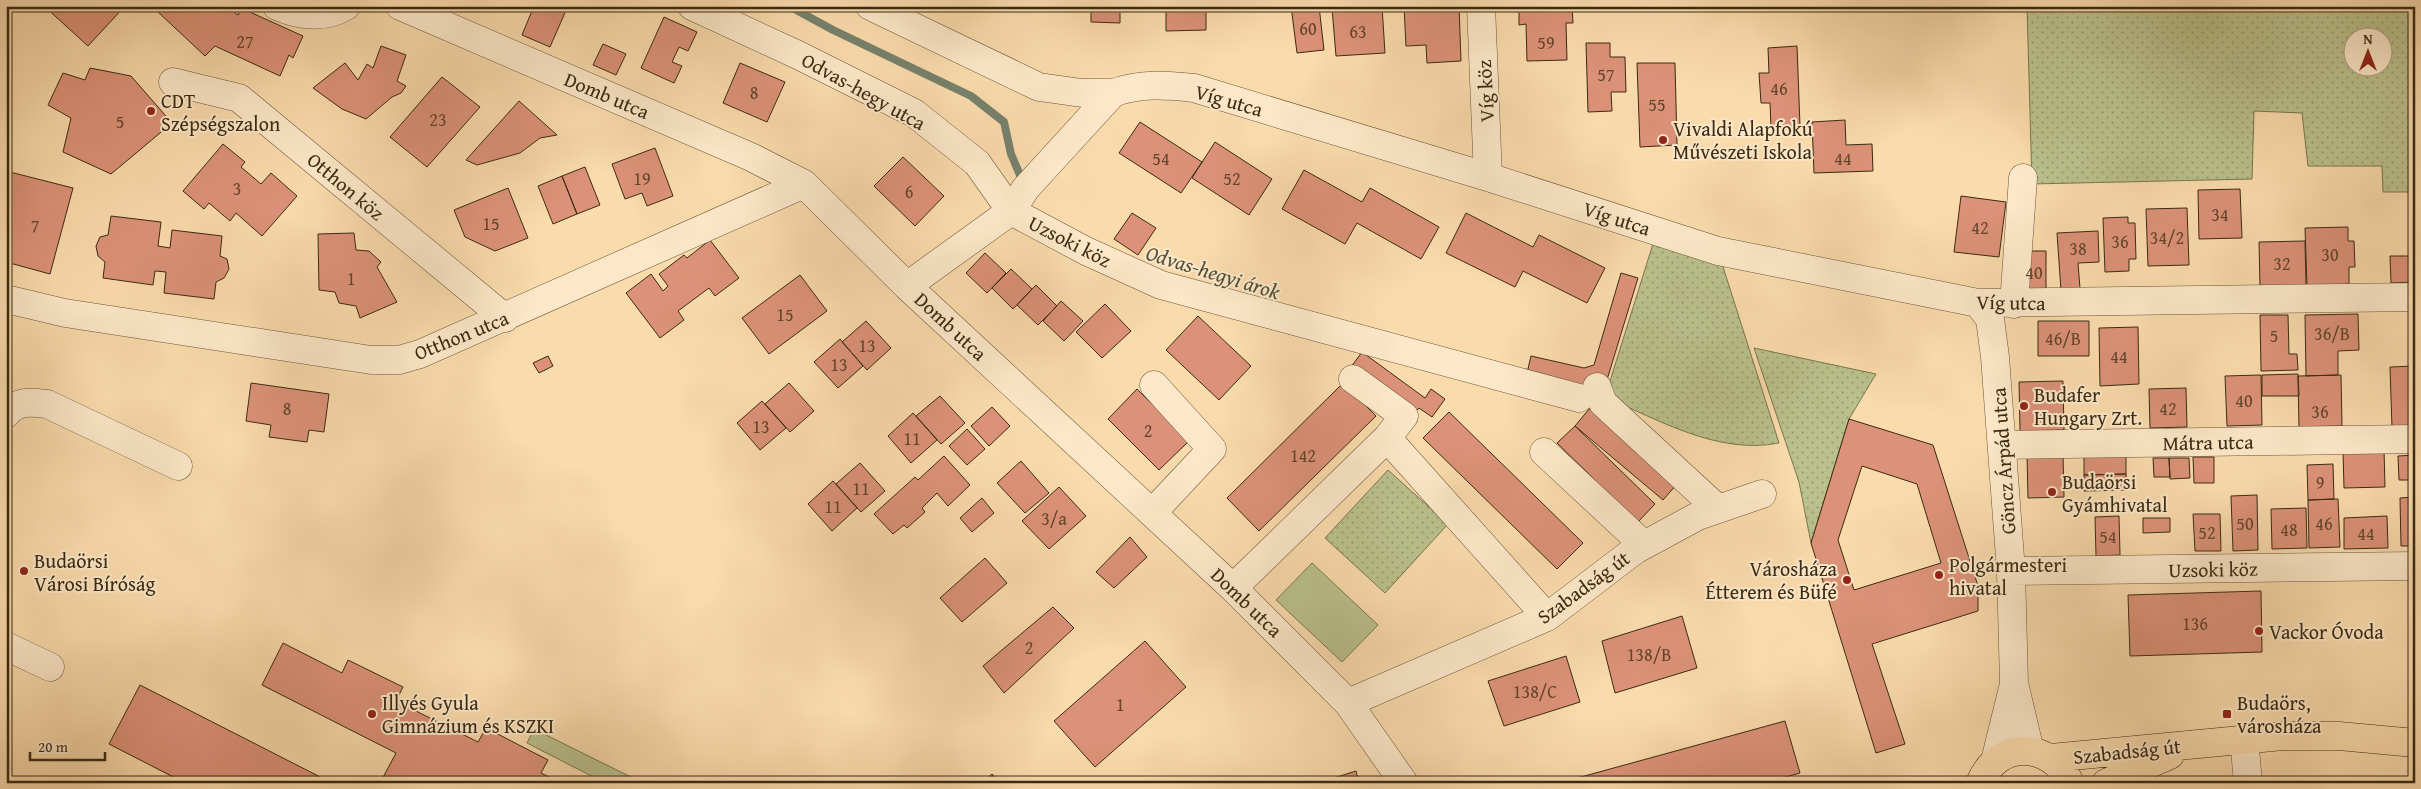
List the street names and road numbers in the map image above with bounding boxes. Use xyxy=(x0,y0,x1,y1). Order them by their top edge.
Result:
street label: Odvas-hegy utca xyxy=(797,45,932,137)
street label: Víg köz xyxy=(1469,59,1501,123)
street label: Domb utca xyxy=(560,64,654,126)
street label: Víg utca xyxy=(1192,77,1267,124)
street label: Otthon köz xyxy=(301,145,391,227)
street label: Víg utca xyxy=(1580,194,1655,243)
street label: Uzsoki köz xyxy=(1024,208,1117,274)
street label: Domb utca xyxy=(908,285,994,368)
street label: Víg utca xyxy=(1976,287,2046,317)
street label: Otthon utca xyxy=(409,303,513,367)
street label: Göncz Árpád utca xyxy=(1983,386,2023,535)
street label: Mátra utca xyxy=(2162,427,2254,457)
street label: Szabadság út xyxy=(1531,544,1635,630)
street label: Uzsoki köz xyxy=(2168,554,2258,584)
street label: Domb utca xyxy=(1205,560,1290,644)
street label: Szabadság út xyxy=(2072,731,2182,771)

